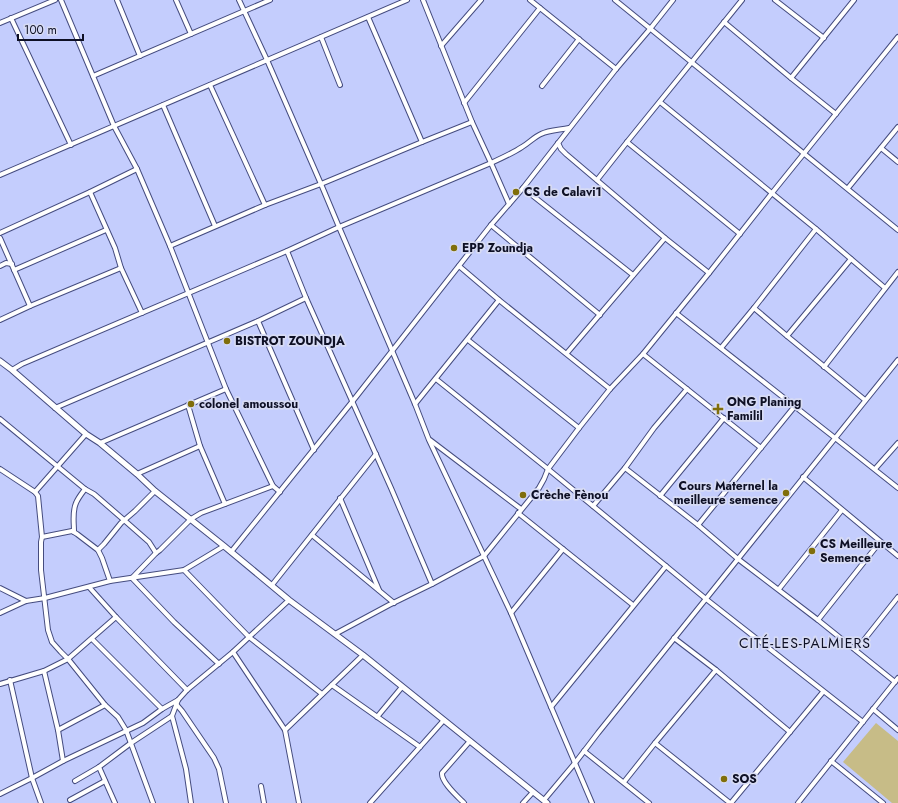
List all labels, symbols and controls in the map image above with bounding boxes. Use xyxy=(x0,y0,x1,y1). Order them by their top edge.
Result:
scale bar xyxy=(18,16,83,42)
text: 100 m xyxy=(24,21,57,39)
place label: CS de Calavi1 xyxy=(524,183,602,201)
marker: CS de Calavi1 xyxy=(511,187,521,197)
place label: EPP Zoundja xyxy=(462,239,533,257)
marker: EPP Zoundja xyxy=(449,243,459,253)
place label: BISTROT ZOUNDJA xyxy=(235,332,345,350)
marker: BISTROT ZOUNDJA xyxy=(222,336,232,346)
place label: ONG Planing Familil xyxy=(727,393,801,425)
place label: colonel amoussou xyxy=(199,395,298,413)
marker: colonel amoussou xyxy=(186,399,196,409)
marker: ONG Planing Familil xyxy=(712,403,724,415)
place label: Cours Maternel la meilleure semence xyxy=(674,477,778,509)
place label: Crèche Fènou xyxy=(531,486,608,504)
marker: Cours Maternel la meilleure semence xyxy=(781,488,791,498)
marker: Crèche Fènou xyxy=(518,490,528,500)
place label: CS Meilleure Semence xyxy=(820,535,892,567)
marker: CS Meilleure Semence xyxy=(807,546,817,556)
district label: CITÉ-LES-PALMIERS xyxy=(739,633,871,653)
place label: SOS xyxy=(732,770,757,788)
marker: SOS xyxy=(719,774,729,784)

